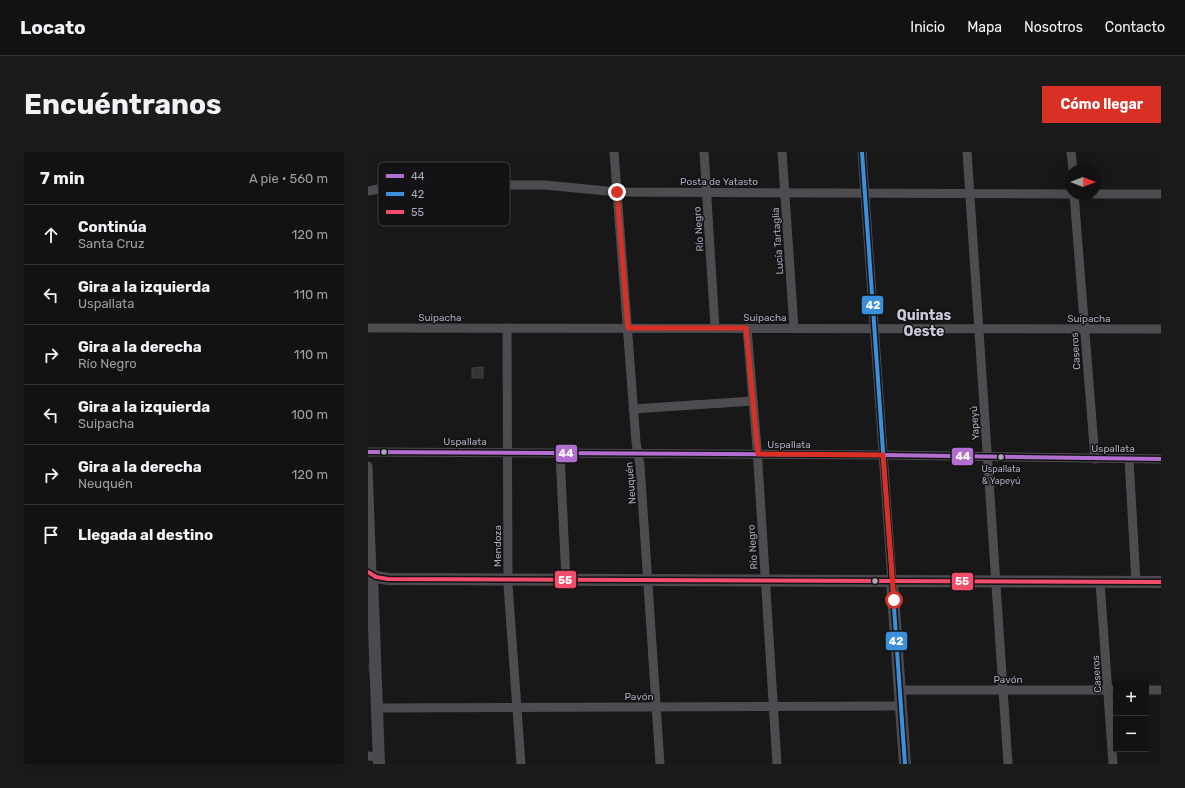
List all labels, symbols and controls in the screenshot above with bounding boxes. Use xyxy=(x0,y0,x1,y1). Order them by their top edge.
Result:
text: Locato xyxy=(20,16,86,39)
text: Inicio xyxy=(910,19,945,36)
text: Mapa xyxy=(967,19,1002,36)
text: Nosotros xyxy=(1024,19,1083,36)
text: Contacto xyxy=(1105,19,1165,36)
button: Cómo llegar xyxy=(1042,86,1161,123)
text: Encuéntranos xyxy=(24,88,222,121)
legend xyxy=(378,162,510,226)
north arrow xyxy=(1065,164,1101,200)
text: 7 min xyxy=(40,168,85,188)
text: 44 xyxy=(411,170,425,183)
text: A pie · 560 m xyxy=(249,171,328,186)
street label: Posta de Yatasto xyxy=(680,176,758,188)
route end xyxy=(608,183,626,201)
text: 42 xyxy=(411,188,424,201)
text: 55 xyxy=(411,206,425,219)
street label: Río Negro xyxy=(691,206,707,252)
street label: Lucía Tartaglia xyxy=(770,207,786,275)
text: Continúa xyxy=(78,218,147,236)
icon: ahead xyxy=(40,224,62,246)
text: 120 m xyxy=(292,227,328,242)
text: Santa Cruz xyxy=(78,236,145,251)
text: Gira a la izquierda xyxy=(78,278,210,296)
icon: left xyxy=(40,284,62,306)
text: 110 m xyxy=(294,287,328,302)
line badge: 42 xyxy=(861,295,884,315)
text: Uspallata xyxy=(78,296,134,311)
text: 42 xyxy=(866,299,880,312)
district label: Quintas Oeste xyxy=(897,307,951,340)
street label: Suipacha xyxy=(418,312,462,324)
street label: Suipacha xyxy=(743,312,787,324)
street label: Suipacha xyxy=(1067,313,1111,325)
street label: Caseros xyxy=(1069,332,1083,370)
text: Gira a la derecha xyxy=(78,338,202,356)
icon: right xyxy=(40,344,62,366)
text: 110 m xyxy=(294,347,328,362)
text: Río Negro xyxy=(78,356,137,371)
text: Gira a la izquierda xyxy=(78,398,210,416)
icon: left xyxy=(40,404,62,426)
street label: Yapeyú xyxy=(968,406,982,440)
text: 100 m xyxy=(291,407,328,422)
text: Suipacha xyxy=(78,416,134,431)
street label: Uspallata xyxy=(443,436,487,448)
street label: Uspallata xyxy=(767,439,811,451)
street label: Uspallata xyxy=(1091,443,1135,455)
line badge: 44 xyxy=(555,444,578,463)
unlabelled marker xyxy=(379,447,389,457)
text: 44 xyxy=(558,447,574,460)
line badge: 44 xyxy=(951,447,974,466)
text: 44 xyxy=(955,450,971,463)
marker: Uspallata & Yapeyú xyxy=(996,452,1006,462)
text: Gira a la derecha xyxy=(78,458,202,476)
street label: Neuquén xyxy=(623,461,639,504)
icon: right xyxy=(40,464,62,486)
place label: Uspallata & Yapeyú xyxy=(982,464,1021,486)
text: 120 m xyxy=(292,467,328,482)
text: Neuquén xyxy=(78,476,133,491)
icon: arrive xyxy=(40,524,62,546)
street label: Río Negro xyxy=(745,524,761,570)
street label: Mendoza xyxy=(492,525,504,567)
text: Llegada al destino xyxy=(78,526,213,544)
line badge: 55 xyxy=(554,570,577,589)
line badge: 55 xyxy=(951,572,974,591)
text: 55 xyxy=(558,574,572,587)
text: 55 xyxy=(955,575,969,588)
unlabelled marker xyxy=(870,576,880,586)
route start xyxy=(885,591,903,609)
line badge: 42 xyxy=(885,631,908,651)
text: 42 xyxy=(889,635,903,648)
street label: Caseros xyxy=(1090,655,1104,693)
street label: Pavón xyxy=(994,674,1022,686)
map controls xyxy=(1113,680,1149,752)
button: + xyxy=(1113,680,1149,716)
street label: Pavón xyxy=(625,691,653,703)
button: − xyxy=(1113,716,1149,752)

